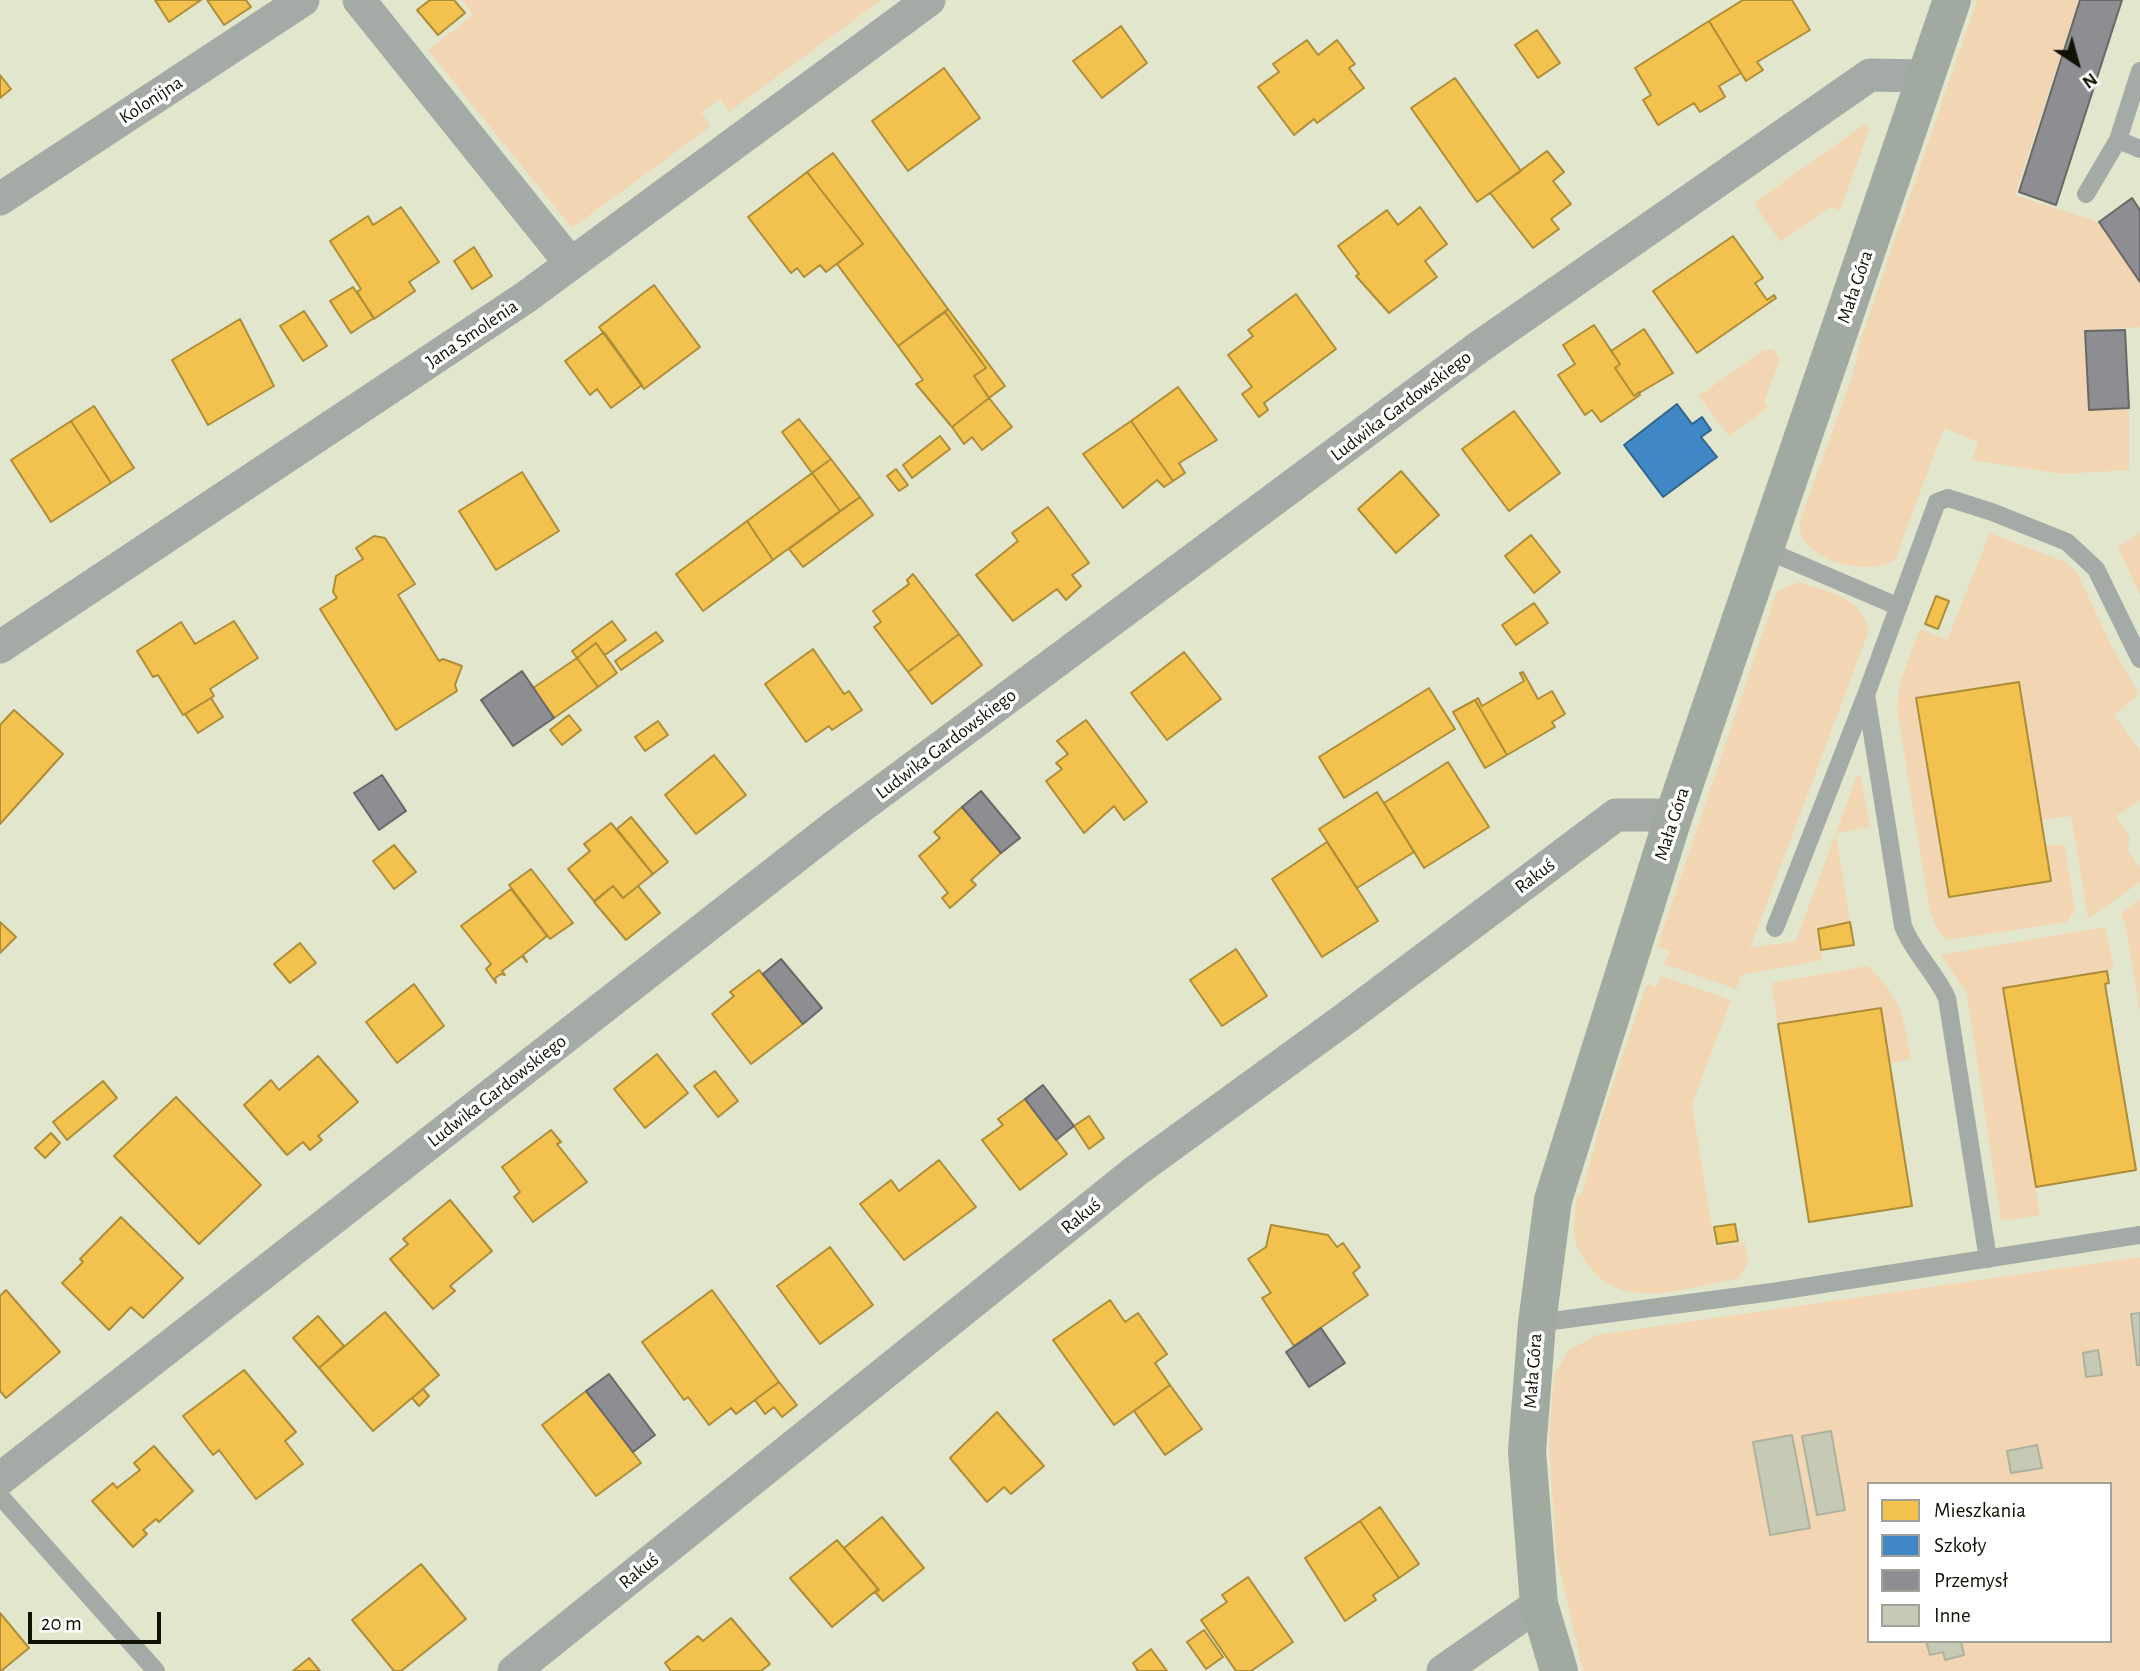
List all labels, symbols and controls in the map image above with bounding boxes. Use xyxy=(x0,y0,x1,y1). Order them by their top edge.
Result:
north arrow xyxy=(2042,28,2112,98)
text: N xyxy=(2079,69,2101,92)
street label: Kolonijna xyxy=(115,71,187,129)
street label: Mała Góra xyxy=(1832,248,1878,326)
street label: Jana Smolenia xyxy=(422,295,522,373)
street label: Ludwika Gardowskiego xyxy=(1326,346,1476,466)
street label: Ludwika Gardowskiego xyxy=(871,684,1021,804)
street label: Mała Góra xyxy=(1650,785,1694,863)
street label: Rakuś xyxy=(1510,854,1560,898)
street label: Ludwika Gardowskiego xyxy=(423,1030,571,1152)
street label: Rakuś xyxy=(1057,1193,1105,1239)
street label: Mała Góra xyxy=(1519,1333,1547,1409)
legend xyxy=(1867,1482,2112,1643)
text: Mieszkania xyxy=(1934,1500,2026,1521)
text: Szkoły xyxy=(1934,1535,1987,1556)
street label: Rakuś xyxy=(615,1548,663,1594)
text: Przemysł xyxy=(1934,1570,2008,1591)
scale bar xyxy=(32,1598,164,1642)
text: Inne xyxy=(1934,1605,1971,1626)
text: 20 m xyxy=(41,1613,82,1634)

